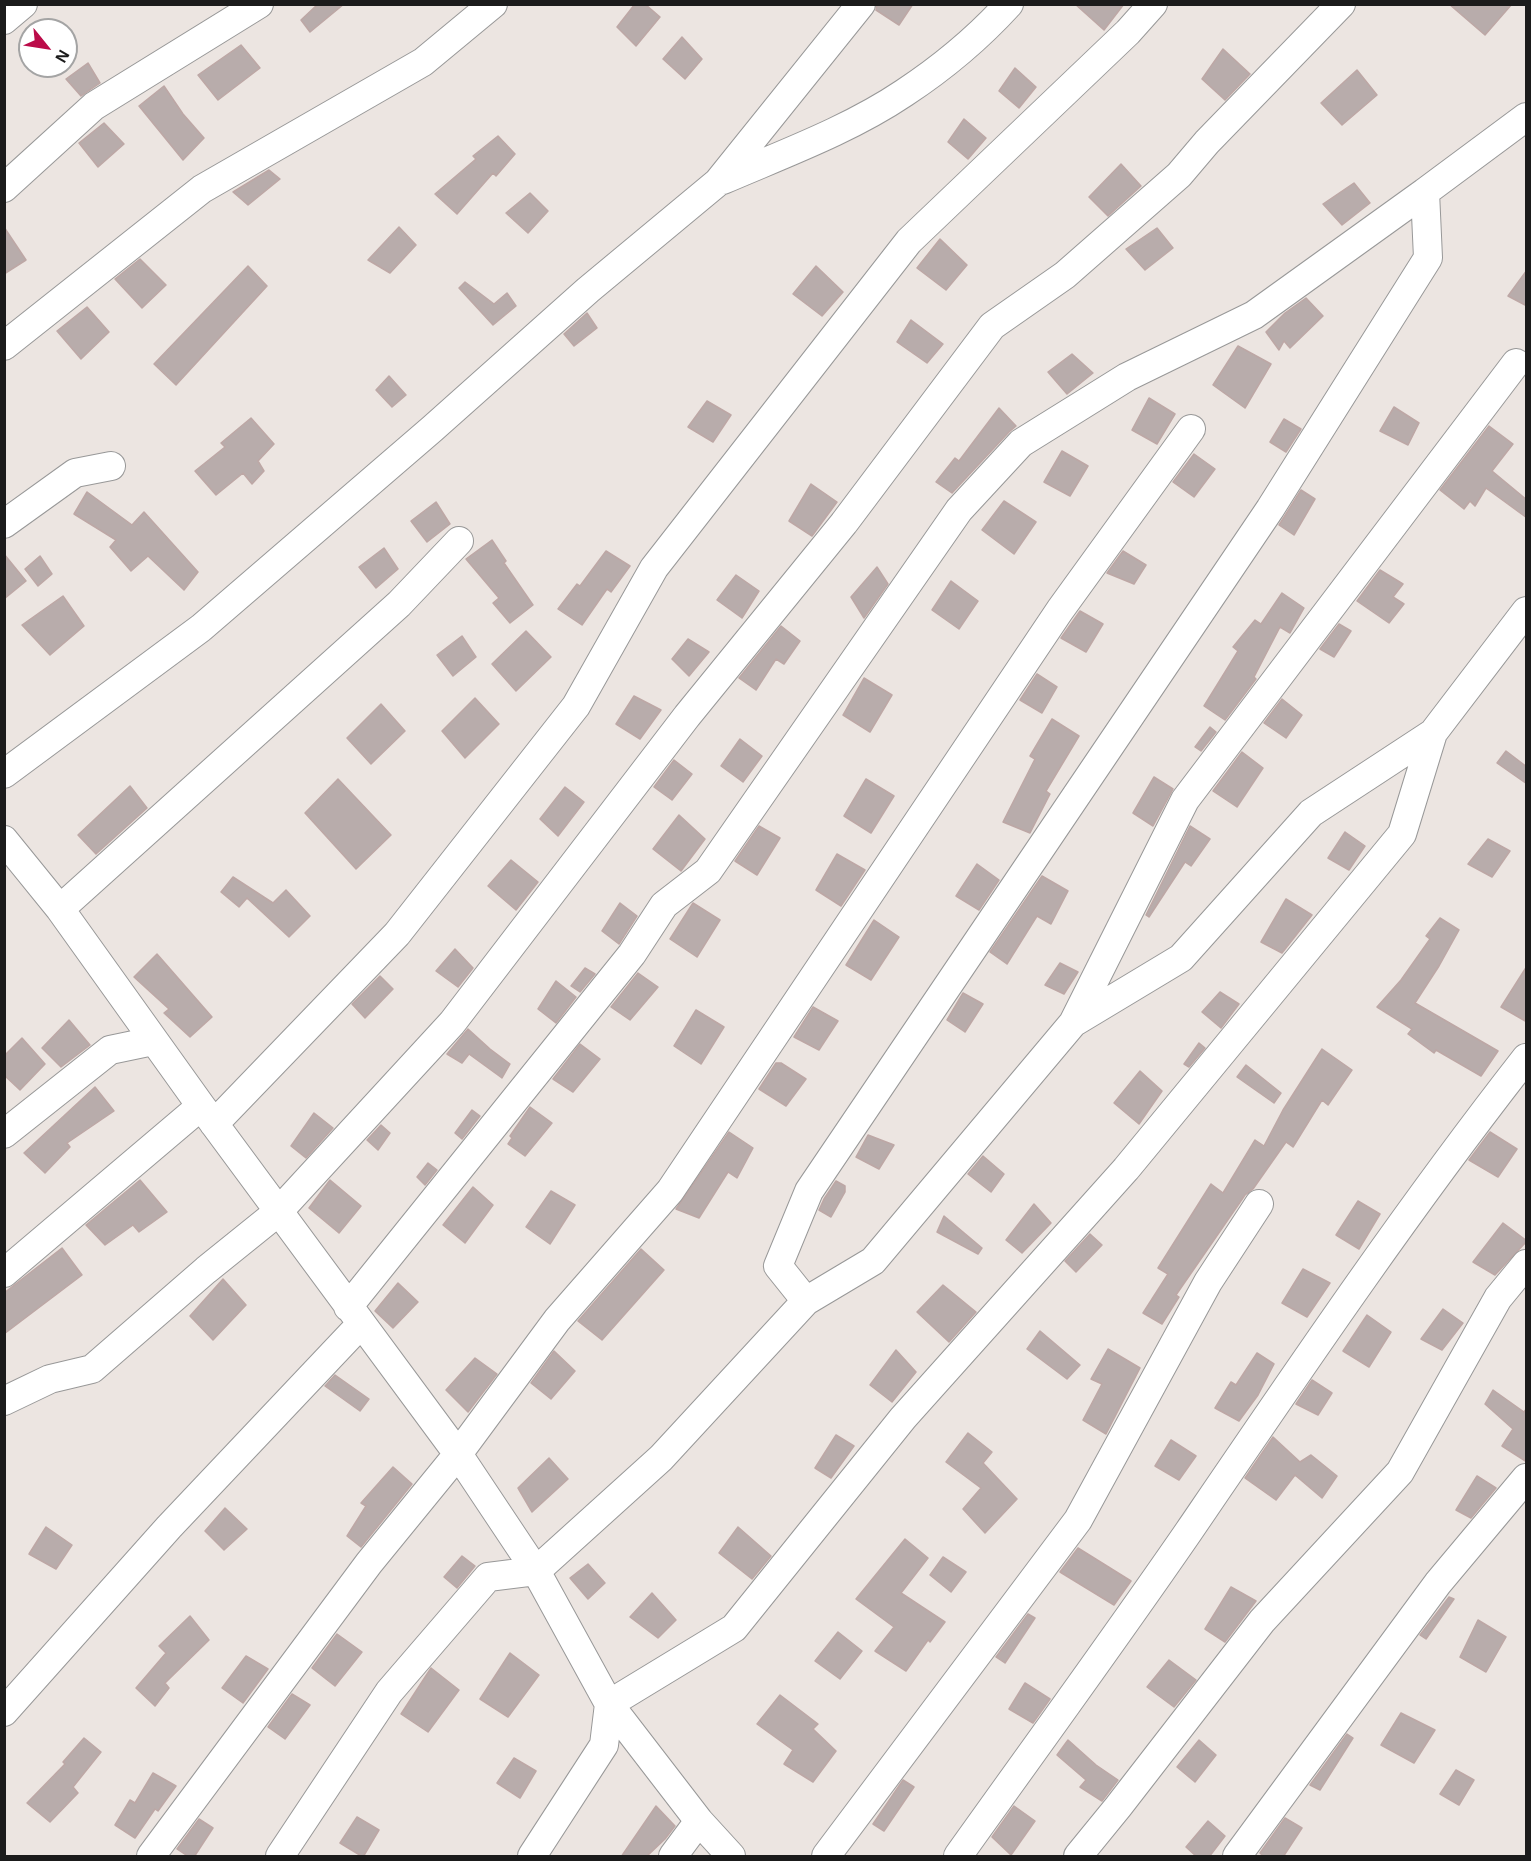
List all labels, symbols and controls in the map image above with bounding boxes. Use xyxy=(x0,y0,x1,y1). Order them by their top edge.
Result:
north arrow xyxy=(18,18,78,78)
text: N xyxy=(52,47,73,66)

